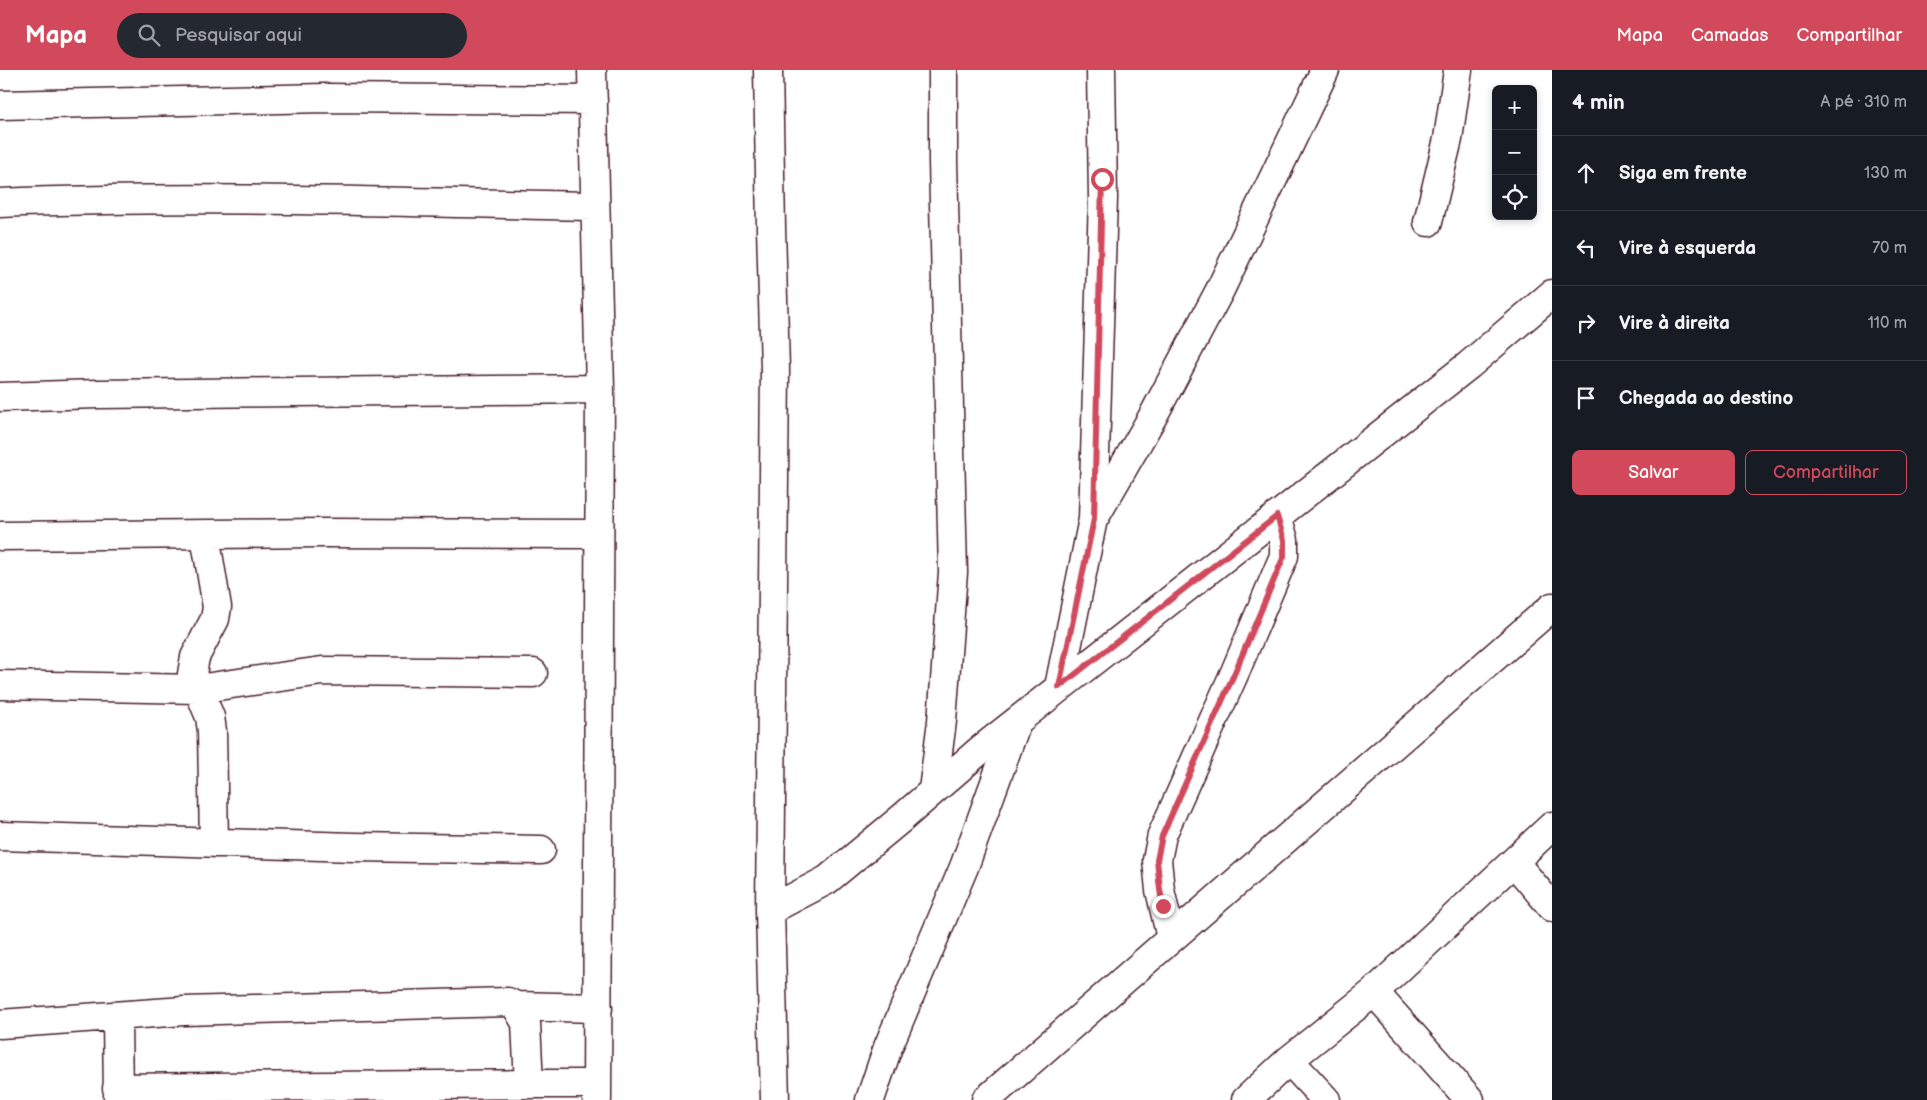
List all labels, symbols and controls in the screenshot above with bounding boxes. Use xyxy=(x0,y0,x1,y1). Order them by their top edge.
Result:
search box xyxy=(117,13,467,58)
text: Mapa xyxy=(25,21,87,50)
icon: search xyxy=(135,21,163,49)
text: Pesquisar aqui xyxy=(175,24,302,47)
text: Mapa xyxy=(1617,25,1663,46)
text: Camadas xyxy=(1691,25,1768,46)
text: Compartilhar xyxy=(1796,25,1902,46)
map controls xyxy=(1492,85,1537,220)
button: + xyxy=(1492,85,1537,130)
text: 4 min xyxy=(1572,90,1625,115)
text: A pé · 310 m xyxy=(1821,93,1907,112)
button: − xyxy=(1492,130,1537,175)
icon: ahead xyxy=(1572,159,1600,187)
text: Siga em frente xyxy=(1619,162,1747,185)
text: 130 m xyxy=(1864,164,1907,183)
route start xyxy=(1091,168,1114,191)
button: locate xyxy=(1492,175,1537,220)
icon: left xyxy=(1572,234,1600,262)
text: Vire à esquerda xyxy=(1619,237,1756,260)
text: 70 m xyxy=(1872,239,1907,258)
icon: right xyxy=(1572,309,1600,337)
text: Vire à direita xyxy=(1619,312,1730,335)
text: 110 m xyxy=(1868,314,1907,333)
icon: arrive xyxy=(1572,384,1600,412)
text: Chegada ao destino xyxy=(1619,387,1793,410)
button: Salvar xyxy=(1572,450,1735,495)
button: Compartilhar xyxy=(1745,450,1907,495)
route end xyxy=(1152,895,1175,918)

